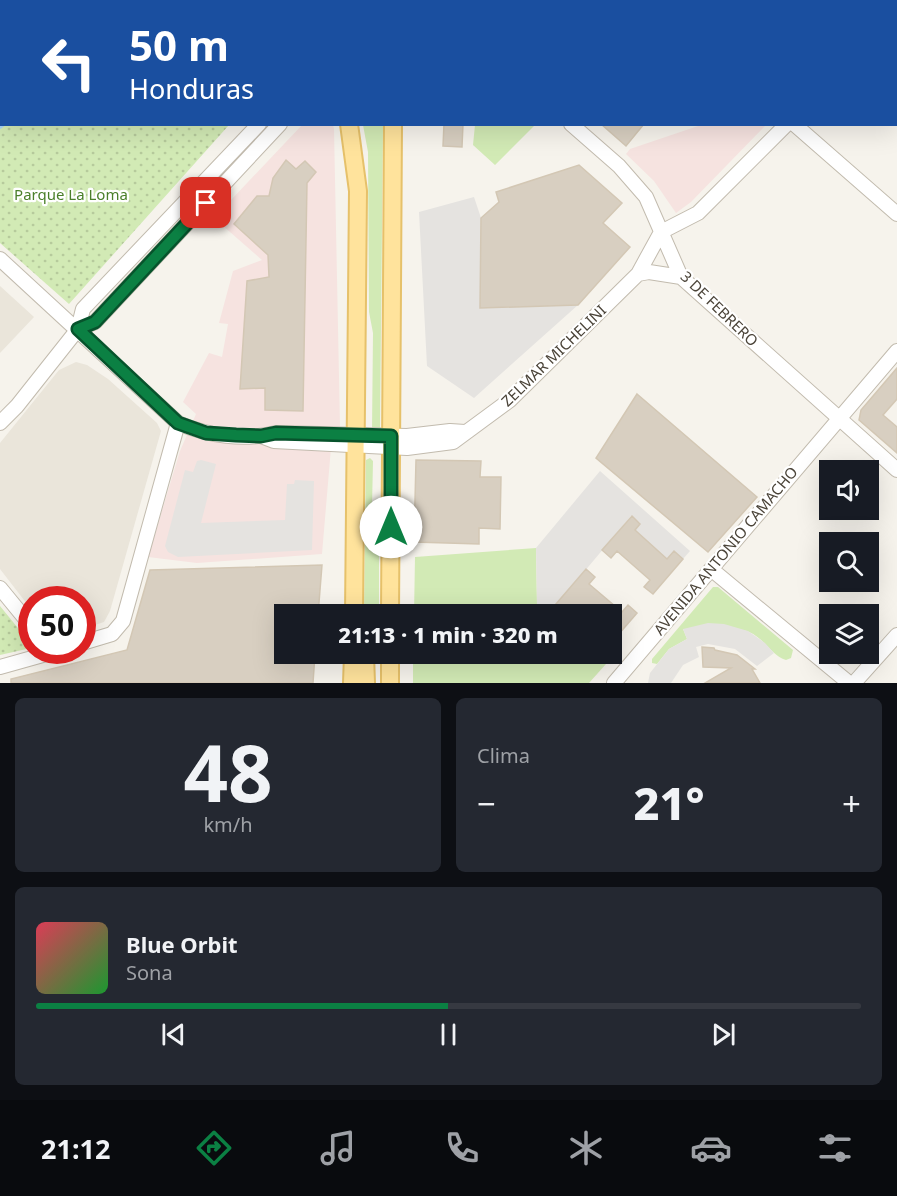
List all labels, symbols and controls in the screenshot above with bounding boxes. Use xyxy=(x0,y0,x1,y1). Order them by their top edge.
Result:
text: 50 m xyxy=(129,16,229,73)
icon: left xyxy=(30,24,108,102)
text: Honduras xyxy=(129,70,254,107)
pin xyxy=(180,177,231,228)
park label: Parque La Loma xyxy=(14,184,128,204)
icon: arrive xyxy=(189,186,222,219)
street label: 3 DE FEBRERO xyxy=(677,266,763,350)
street label: ZELMAR MICHELINI xyxy=(497,300,610,410)
map controls xyxy=(819,460,879,664)
button: sound xyxy=(819,460,879,520)
street label: AVENIDA ANTONIO CAMACHO xyxy=(649,462,802,639)
position arrow xyxy=(359,495,423,559)
button: search xyxy=(819,532,879,592)
speed limit sign: 50 xyxy=(18,586,96,664)
button: layers xyxy=(819,604,879,664)
text: 21:13 · 1 min · 320 m xyxy=(338,619,558,649)
text: 48 xyxy=(183,719,273,825)
text: Clima xyxy=(477,742,530,769)
text: 21° xyxy=(633,772,705,833)
text: − xyxy=(477,781,496,826)
text: + xyxy=(842,781,861,826)
text: km/h xyxy=(203,811,253,838)
text: Blue Orbit xyxy=(126,929,238,959)
text: Sona xyxy=(126,959,173,986)
icon: previous xyxy=(157,1018,190,1051)
icon: pause xyxy=(432,1018,465,1051)
icon: next xyxy=(707,1018,740,1051)
icon: directions xyxy=(193,1127,235,1169)
icon: music xyxy=(317,1127,359,1169)
icon: phone xyxy=(441,1127,483,1169)
icon: climate xyxy=(565,1127,607,1169)
icon: car xyxy=(690,1127,732,1169)
icon: filters xyxy=(814,1127,856,1169)
text: 21:12 xyxy=(41,1130,110,1167)

